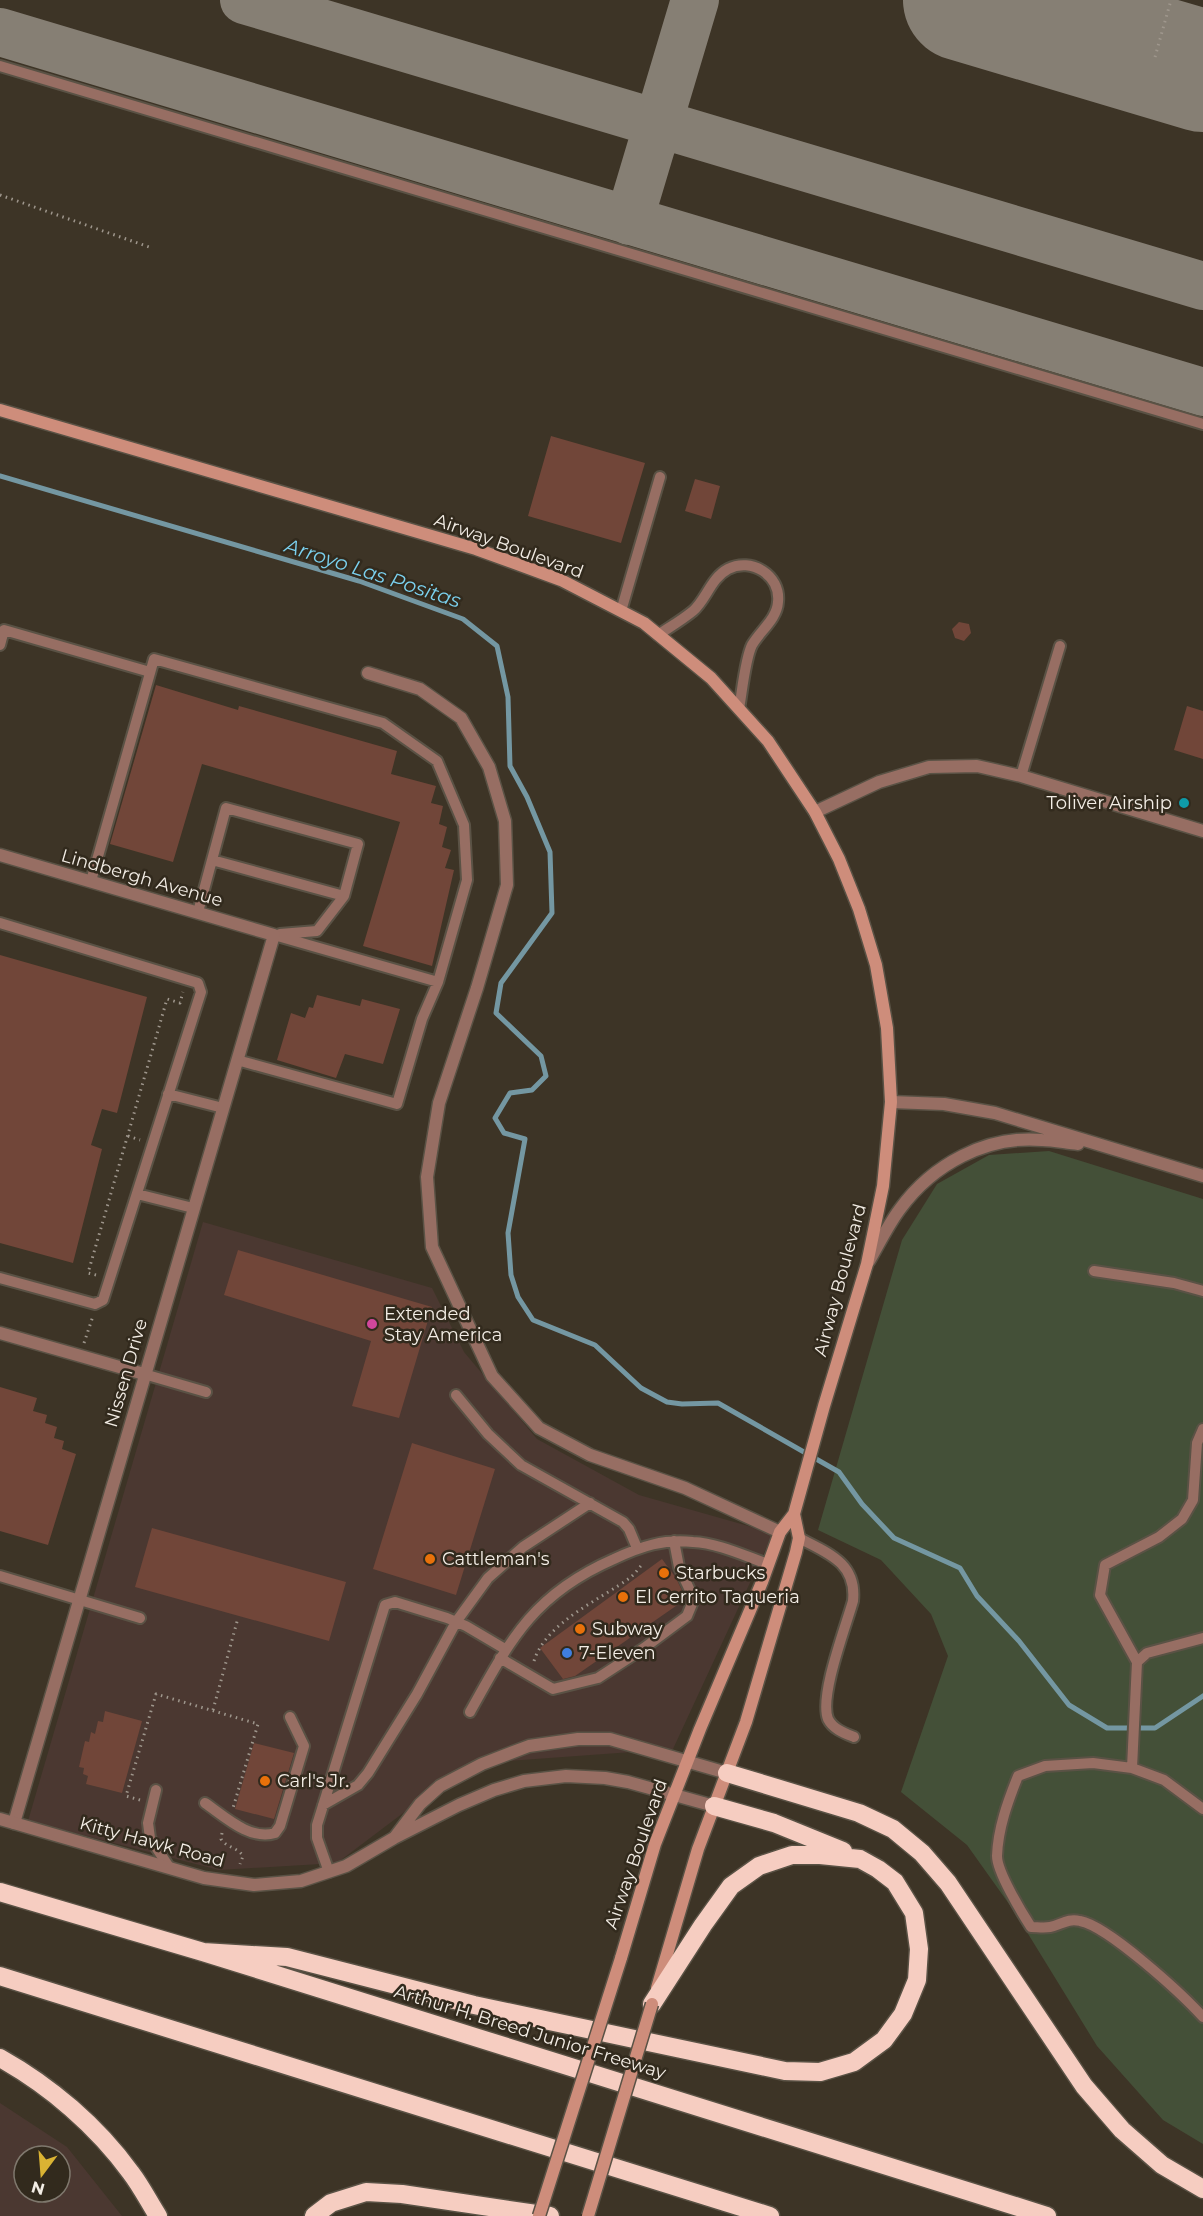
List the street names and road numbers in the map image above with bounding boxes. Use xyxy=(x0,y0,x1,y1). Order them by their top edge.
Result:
street label: Airway Boulevard xyxy=(431,509,587,583)
street label: Lindbergh Avenue xyxy=(59,844,225,912)
street label: Airway Boulevard xyxy=(809,1201,871,1359)
street label: Nissen Drive xyxy=(100,1316,152,1430)
street label: Airway Boulevard xyxy=(600,1776,672,1932)
street label: Kitty Hawk Road xyxy=(77,1812,227,1872)
street label: Arthur H. Breed Junior Freeway xyxy=(392,1980,669,2084)

